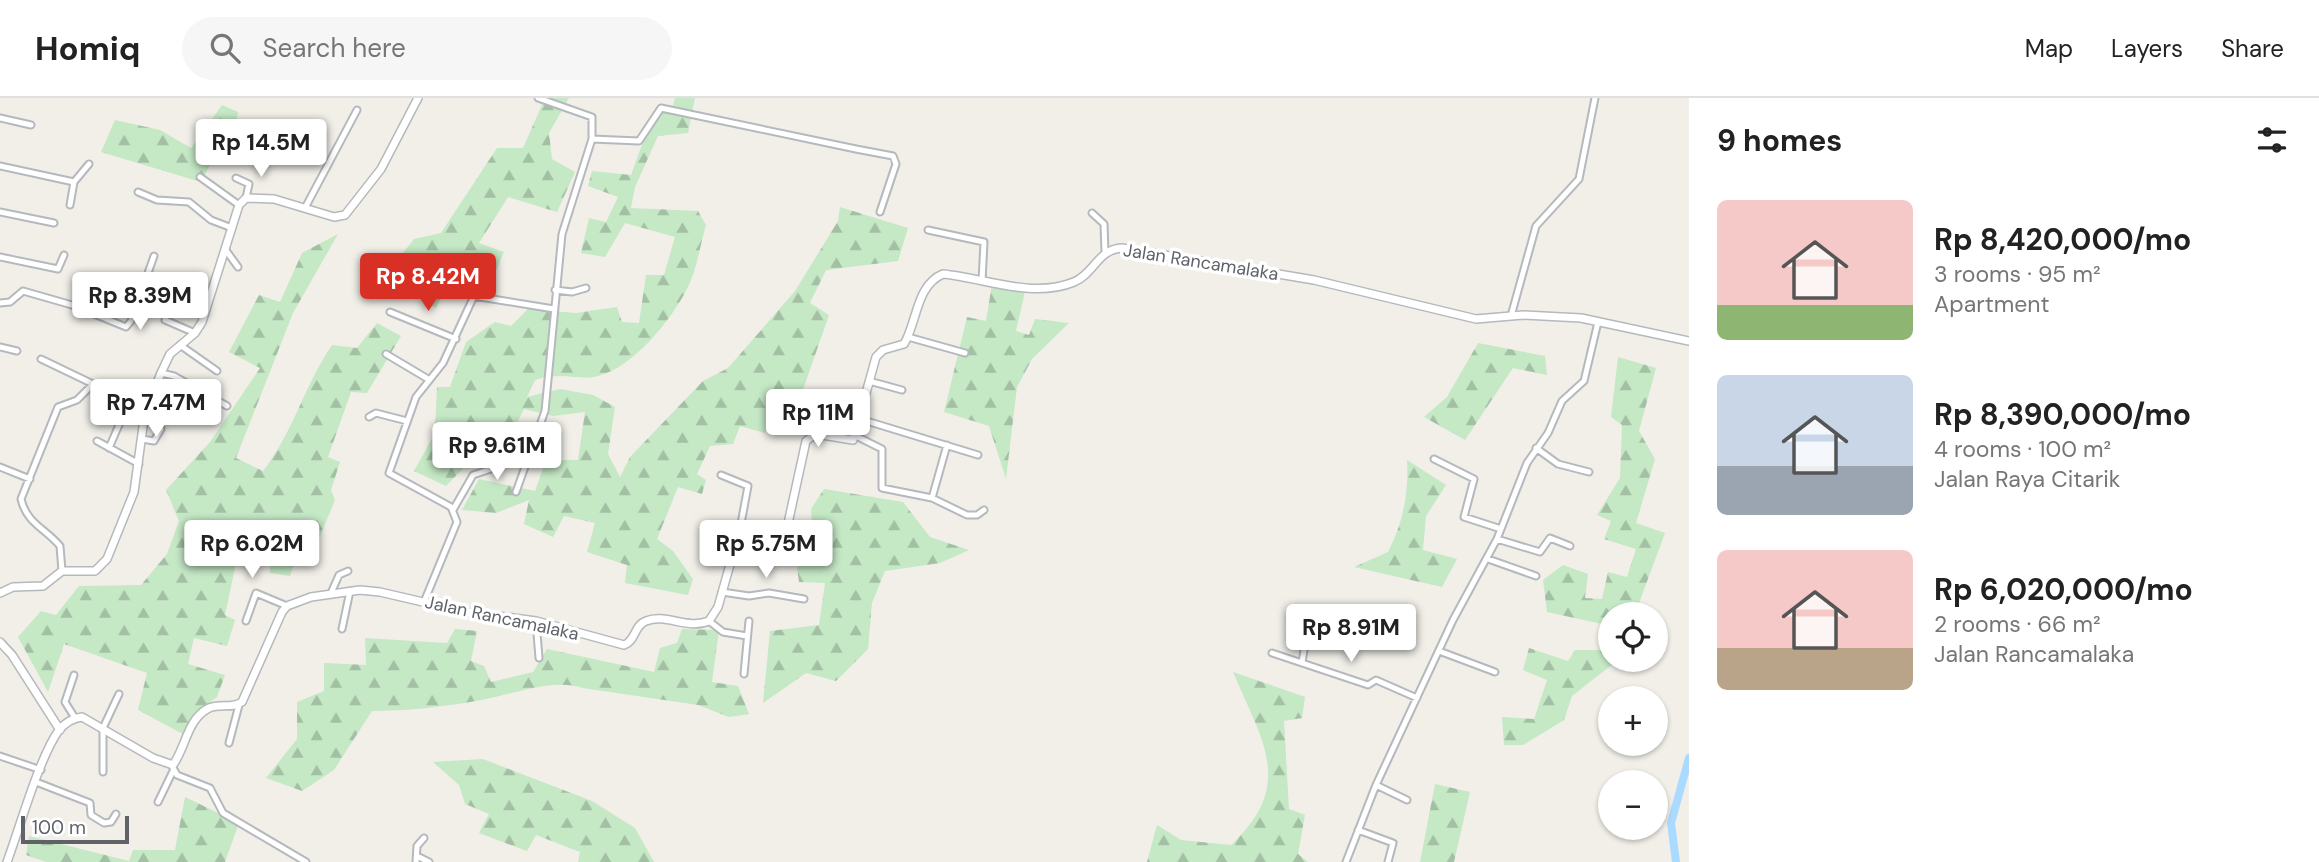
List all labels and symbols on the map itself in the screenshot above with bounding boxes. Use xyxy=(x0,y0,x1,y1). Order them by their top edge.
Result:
pin: Rp 14.5M xyxy=(189,120,333,179)
street label: Jalan Rancamalaka xyxy=(1122,238,1280,286)
pin: Rp 8.42M xyxy=(356,254,500,313)
pin: Rp 8.39M xyxy=(68,272,212,332)
pin: Rp 7.47M xyxy=(84,380,228,439)
pin: Rp 11M xyxy=(761,390,875,449)
pin: Rp 9.61M xyxy=(425,422,569,482)
pin: Rp 6.02M xyxy=(180,520,324,580)
pin: Rp 5.75M xyxy=(694,520,838,580)
street label: Jalan Rancamalaka xyxy=(423,590,581,646)
pin: Rp 8.91M xyxy=(1279,604,1423,664)
scale bar xyxy=(21,813,130,845)

